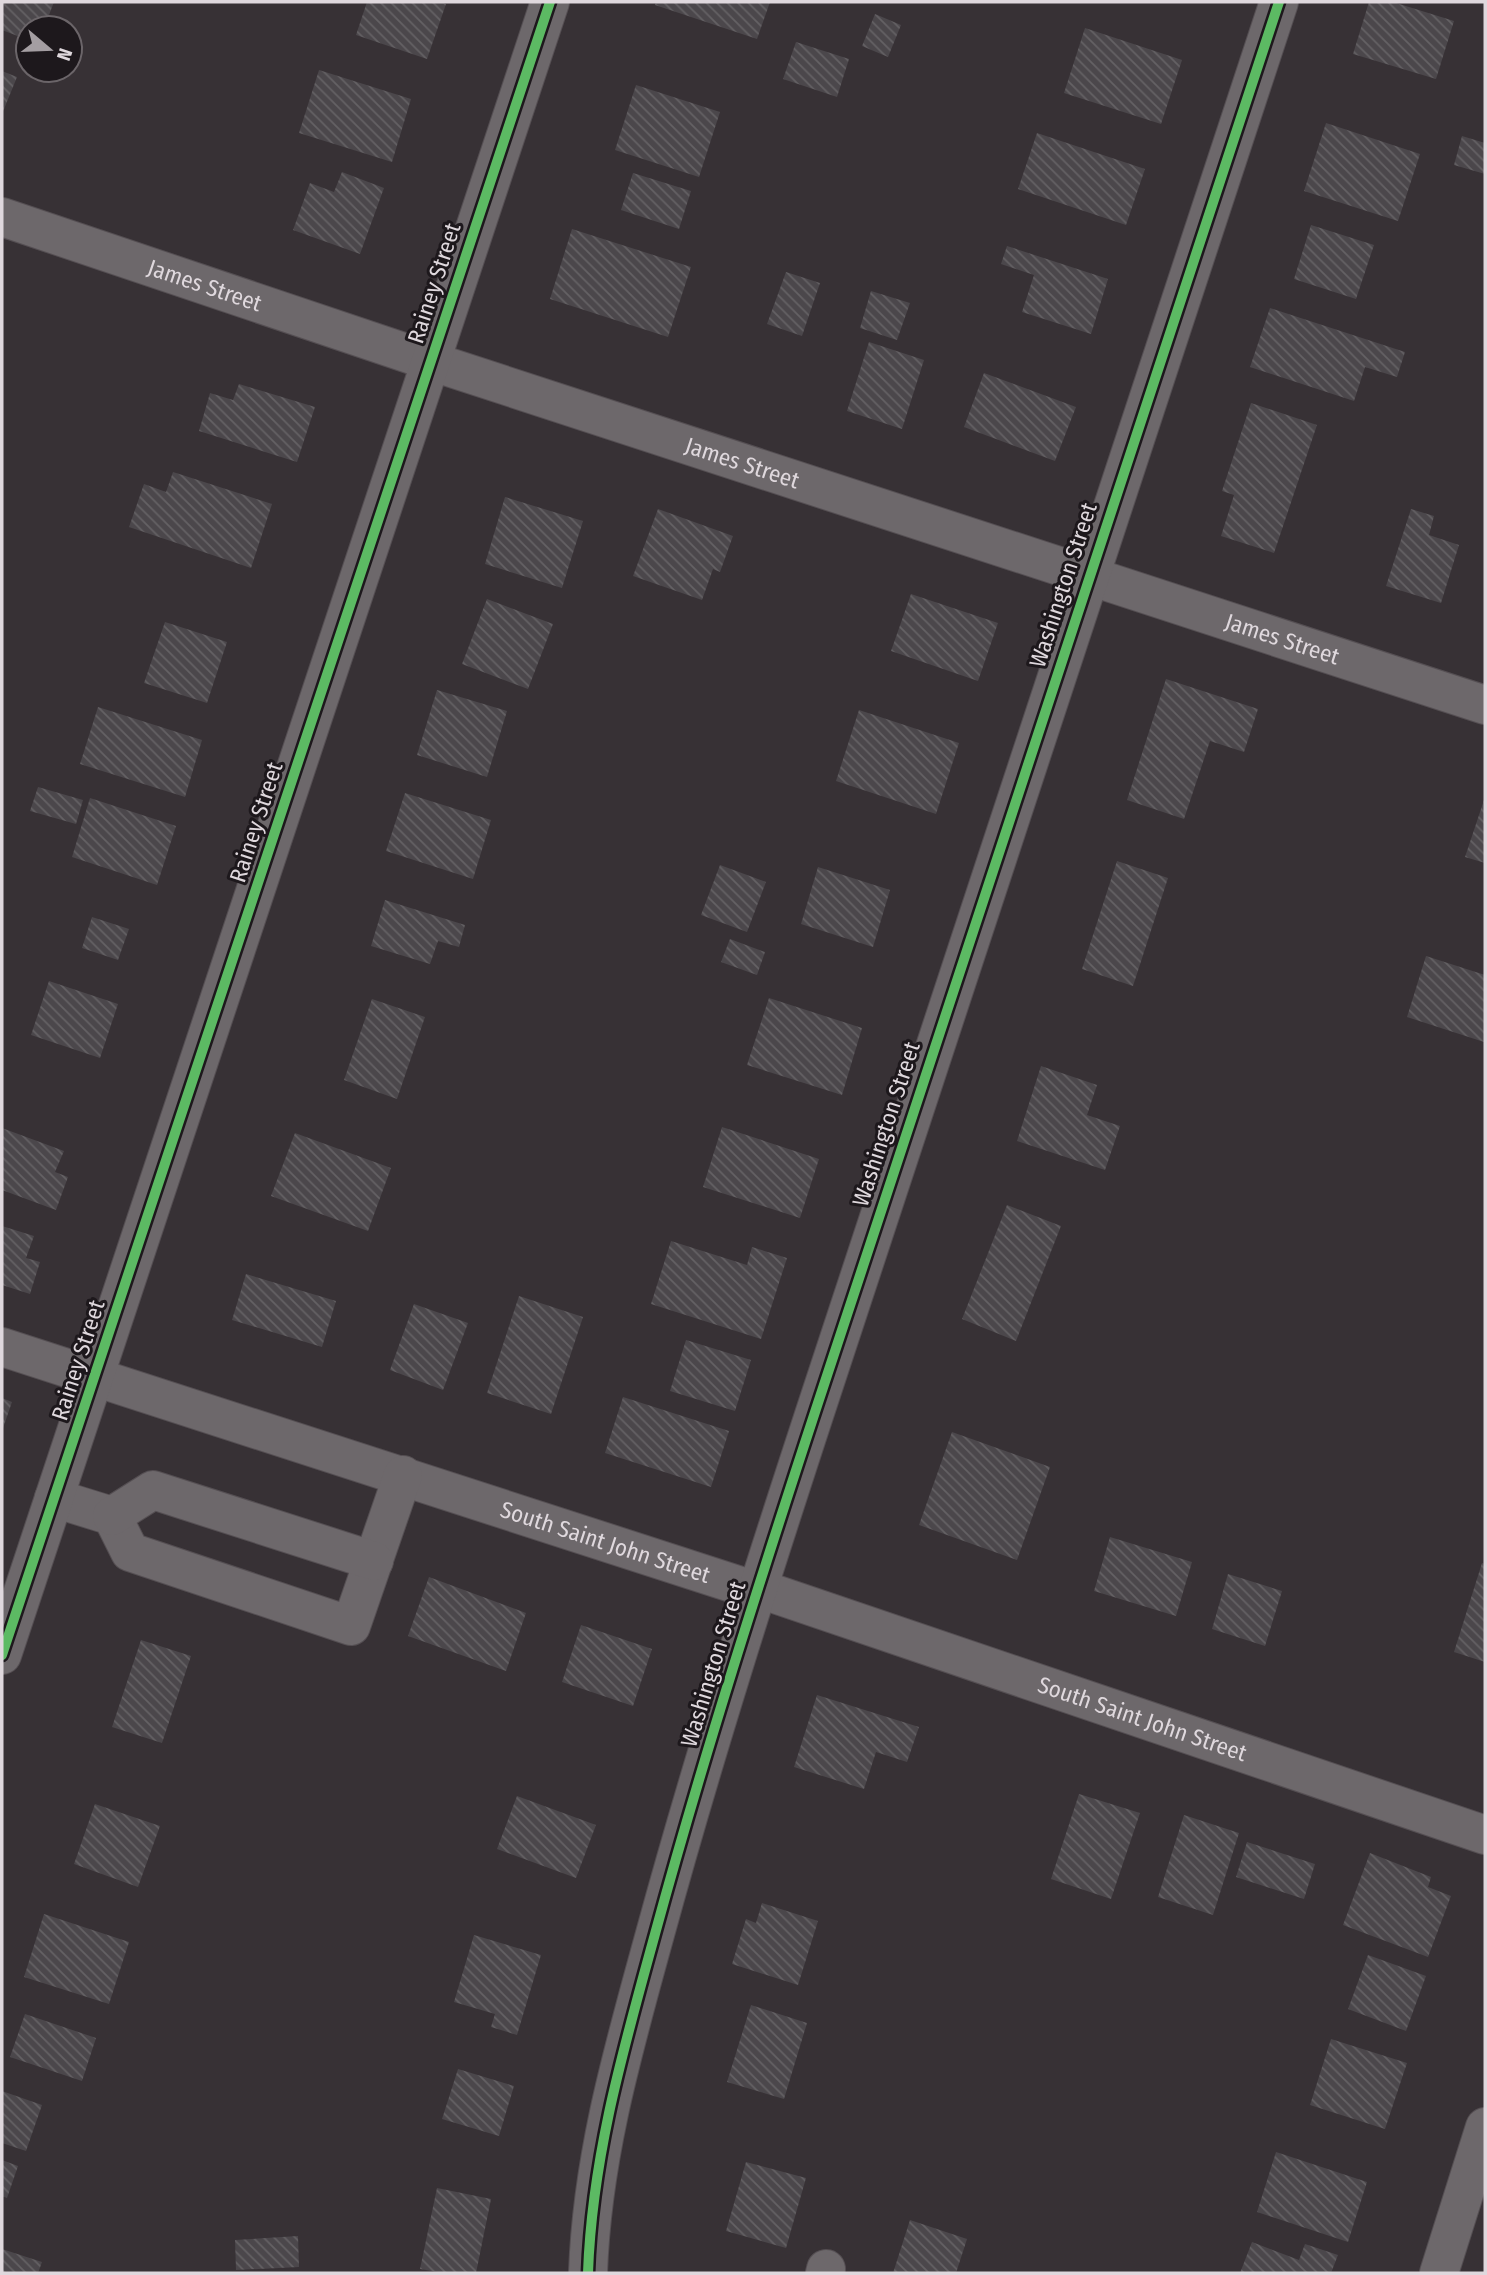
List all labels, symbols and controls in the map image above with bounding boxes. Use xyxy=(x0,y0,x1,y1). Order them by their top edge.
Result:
north arrow xyxy=(14,14,84,84)
text: N xyxy=(52,45,77,64)
street label: Rainey Street xyxy=(401,219,467,347)
street label: James Street xyxy=(144,253,266,318)
street label: James Street xyxy=(682,431,803,495)
street label: Washington Street xyxy=(1023,499,1103,671)
street label: James Street xyxy=(1222,607,1343,671)
street label: Rainey Street xyxy=(223,758,289,886)
street label: Washington Street xyxy=(846,1038,926,1210)
street label: Rainey Street xyxy=(45,1296,111,1424)
street label: South Saint John Street xyxy=(497,1495,714,1589)
street label: Washington Street xyxy=(675,1577,752,1750)
street label: South Saint John Street xyxy=(1034,1670,1251,1767)

